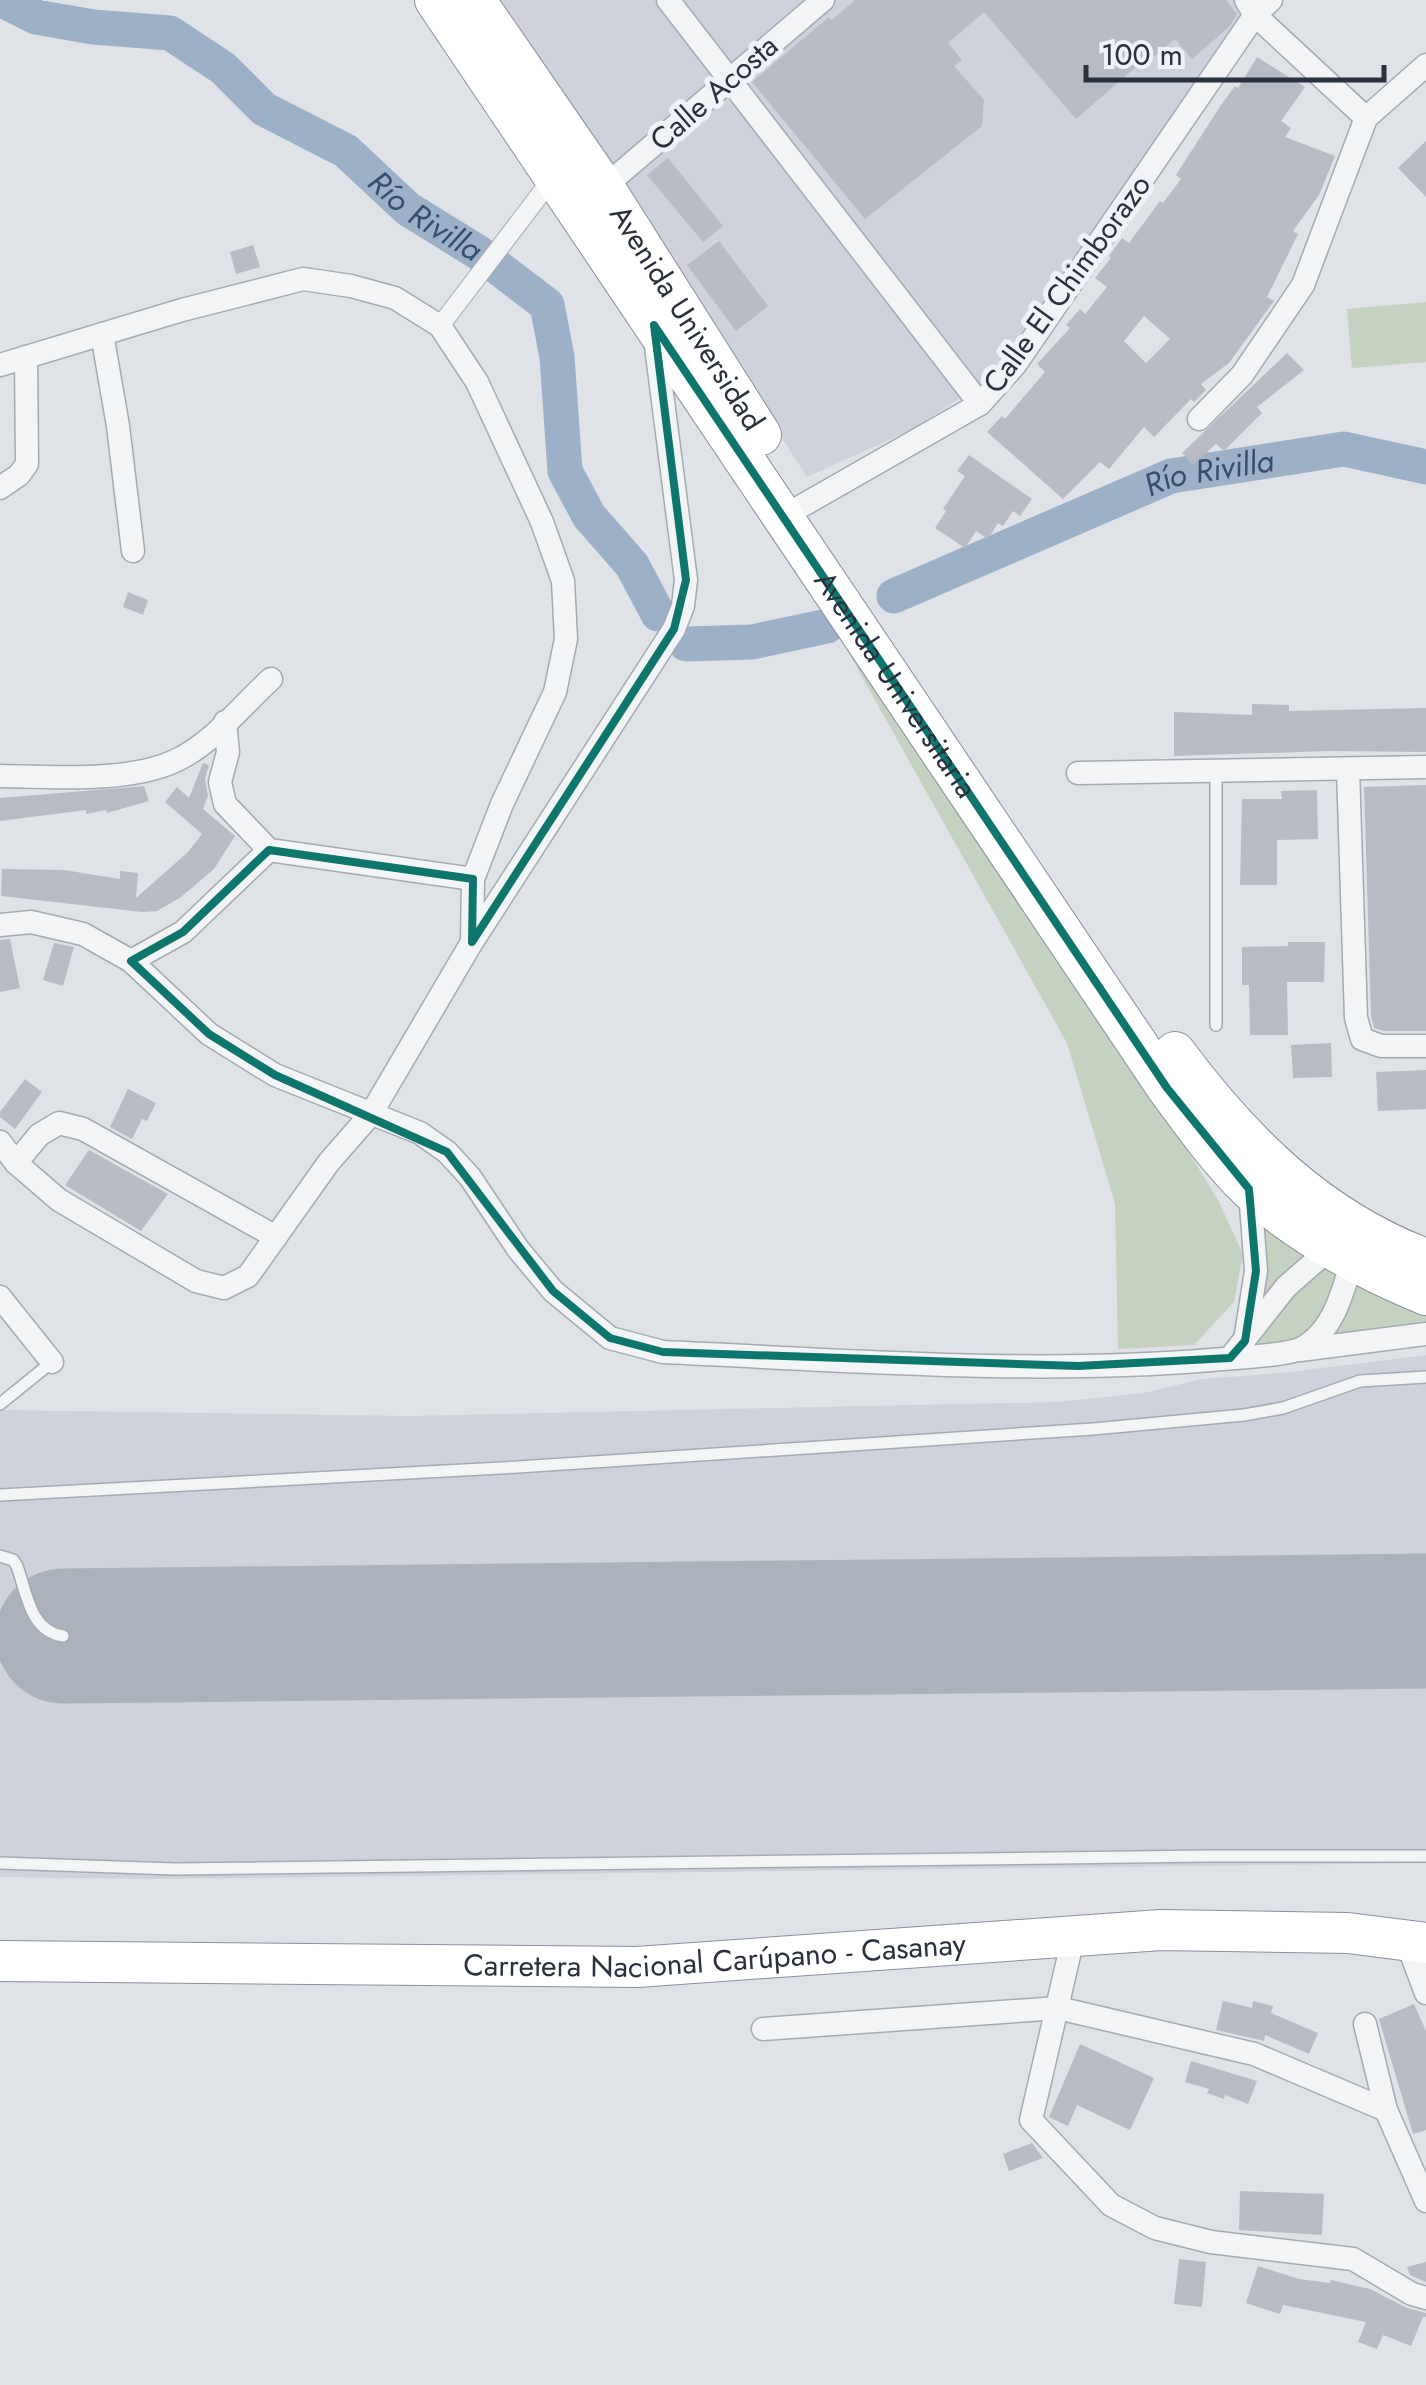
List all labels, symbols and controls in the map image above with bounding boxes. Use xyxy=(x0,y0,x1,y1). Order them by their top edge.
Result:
scale bar xyxy=(1086,20,1384,82)
street label: Calle Acosta xyxy=(640,25,787,161)
text: 100 m xyxy=(1101,33,1183,76)
water label: Río Rivilla xyxy=(358,160,492,273)
street label: Calle El Chimborazo xyxy=(972,165,1161,402)
street label: Avenida Universidad xyxy=(600,196,775,439)
water label: Río Rivilla xyxy=(1137,437,1277,508)
street label: Avenida Universitaria xyxy=(804,562,988,806)
street label: Carretera Nacional Carúpano - Casanay xyxy=(463,1922,968,1988)

